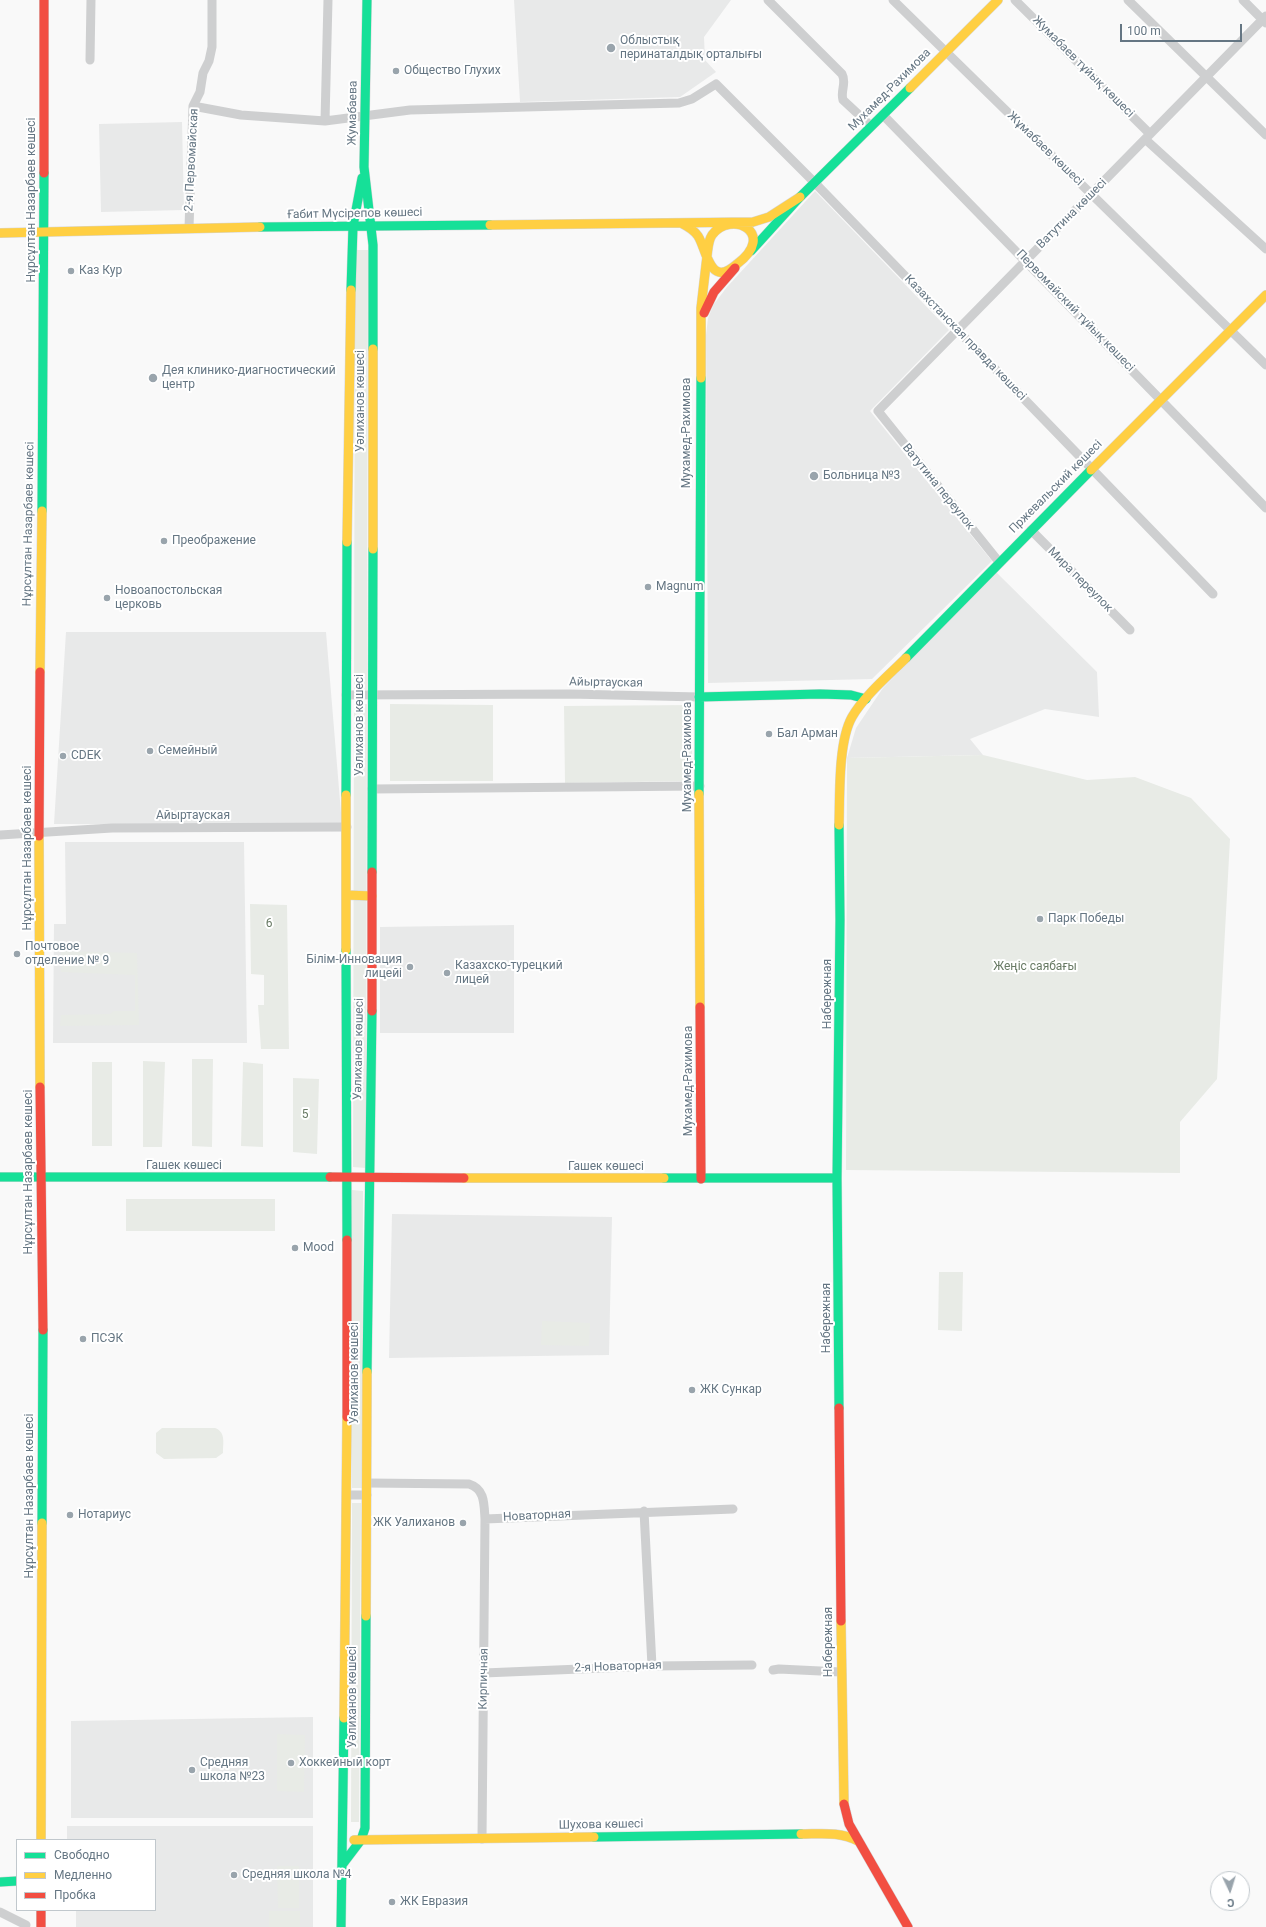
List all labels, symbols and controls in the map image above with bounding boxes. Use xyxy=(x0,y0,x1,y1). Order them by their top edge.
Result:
street label: Жумабаев тұйық көшесі xyxy=(1029,13,1137,121)
scale bar xyxy=(1122,16,1244,42)
text: 100 m xyxy=(1127,24,1161,38)
place label: Облыстық перинаталдық орталығы xyxy=(620,34,762,62)
marker: Облыстық перинаталдық орталығы xyxy=(605,42,617,54)
street label: Мухамед-Рахимова xyxy=(846,46,934,134)
place label: Общество Глухих xyxy=(404,64,501,78)
marker: Общество Глухих xyxy=(391,66,401,76)
street label: Жумабаева xyxy=(345,81,361,145)
street label: 2-я Первомайская xyxy=(182,108,202,212)
street label: Жұмабаев көшесі xyxy=(1004,109,1086,189)
street label: Нұрсұлтан Назарбаев көшесі xyxy=(25,118,39,282)
street label: Ватутина көшесі xyxy=(1034,176,1110,252)
street label: Ғабит Мүсірепов көшесі xyxy=(287,206,423,222)
street label: Первомайский тұйық көшесі xyxy=(1013,247,1137,375)
place label: Каз Кур xyxy=(79,264,122,278)
marker: Каз Кур xyxy=(66,266,76,276)
street label: Казахстанская правда көшесі xyxy=(901,272,1029,404)
street label: Уәлиханов көшесі xyxy=(354,350,368,452)
place label: Дея клинико-диагностический центр xyxy=(162,364,336,392)
marker: Дея клинико-диагностический центр xyxy=(147,372,159,384)
street label: Мухамед-Рахимова xyxy=(680,378,694,488)
street label: Пржевальский көшесі xyxy=(1007,438,1105,536)
street label: Нұрсұлтан Назарбаев көшесі xyxy=(20,441,38,607)
street label: Ватутина переулок xyxy=(899,441,977,533)
place label: Больница №3 xyxy=(823,469,900,483)
marker: Больница №3 xyxy=(808,470,820,482)
place label: Преображение xyxy=(172,534,256,548)
marker: Преображение xyxy=(159,536,169,546)
street label: Мира переулок xyxy=(1045,545,1115,615)
place label: Magnum xyxy=(656,580,704,594)
marker: Magnum xyxy=(643,582,653,592)
place label: Новоапостольская церковь xyxy=(115,584,222,612)
marker: Новоапостольская церковь xyxy=(102,593,112,603)
street label: Уәлиханов көшесі xyxy=(353,674,367,776)
street label: Айыртауская xyxy=(569,675,643,691)
street label: Мухамед-Рахимова xyxy=(681,702,695,812)
place label: Бал Арман xyxy=(777,727,838,741)
marker: Бал Арман xyxy=(764,729,774,739)
place label: Семейный xyxy=(158,744,218,758)
marker: Семейный xyxy=(145,746,155,756)
place label: CDEK xyxy=(71,749,101,763)
marker: CDEK xyxy=(58,751,68,761)
street label: Нұрсұлтан Назарбаев көшесі xyxy=(21,766,35,930)
street label: Айыртауская xyxy=(156,809,230,823)
place label: Парк Победы xyxy=(1048,912,1124,926)
marker: Парк Победы xyxy=(1035,914,1045,924)
park label: 6 xyxy=(266,917,272,931)
place label: Почтовое отделение № 9 xyxy=(25,940,109,968)
marker: Почтовое отделение № 9 xyxy=(12,949,22,959)
place label: Білім-Инновация лицейі xyxy=(306,953,402,981)
place label: Казахско-турецкий лицей xyxy=(455,959,563,987)
street label: Набережная xyxy=(821,959,835,1029)
park label: Жеңіс саябағы xyxy=(993,960,1077,974)
marker: Білім-Инновация лицейі xyxy=(405,962,415,972)
marker: Казахско-турецкий лицей xyxy=(442,968,452,978)
street label: Уәлиханов көшесі xyxy=(351,998,367,1100)
street label: Мухамед-Рахимова xyxy=(682,1026,696,1136)
street label: Нұрсұлтан Назарбаев көшесі xyxy=(22,1090,36,1254)
park label: 5 xyxy=(302,1108,308,1122)
street label: Гашек көшесі xyxy=(146,1159,222,1173)
street label: Гашек көшесі xyxy=(568,1160,644,1174)
place label: Mood xyxy=(303,1241,334,1255)
marker: Mood xyxy=(290,1243,300,1253)
street label: Набережная xyxy=(820,1283,834,1353)
street label: Уәлиханов көшесі xyxy=(348,1322,362,1424)
place label: ПСЭК xyxy=(91,1332,123,1346)
marker: ПСЭК xyxy=(78,1334,88,1344)
place label: ЖК Сункар xyxy=(700,1383,762,1397)
marker: ЖК Сункар xyxy=(687,1385,697,1395)
street label: Нұрсұлтан Назарбаев көшесі xyxy=(23,1414,37,1578)
street label: Новаторная xyxy=(503,1507,571,1525)
place label: Нотариус xyxy=(78,1508,131,1522)
marker: Нотариус xyxy=(65,1510,75,1520)
place label: ЖК Уалиханов xyxy=(373,1516,455,1530)
marker: ЖК Уалиханов xyxy=(458,1518,468,1528)
street label: Набережная xyxy=(822,1607,836,1677)
street label: Уәлиханов көшесі xyxy=(346,1646,360,1748)
street label: Кирпичная xyxy=(476,1648,492,1710)
street label: 2-я Новаторная xyxy=(574,1658,662,1676)
place label: Средняя школа №23 xyxy=(200,1756,265,1784)
place label: Хоккейный корт xyxy=(299,1756,391,1770)
marker: Хоккейный корт xyxy=(286,1758,296,1768)
marker: Средняя школа №23 xyxy=(187,1765,197,1775)
street label: Шухова көшесі xyxy=(559,1817,643,1833)
legend xyxy=(16,1839,156,1911)
text: Свободно xyxy=(54,1848,110,1862)
text: Медленно xyxy=(54,1868,112,1882)
place label: Средняя школа №4 xyxy=(242,1868,352,1882)
marker: Средняя школа №4 xyxy=(229,1870,239,1880)
north arrow xyxy=(1210,1871,1250,1911)
text: Пробка xyxy=(54,1888,96,1902)
place label: ЖК Евразия xyxy=(400,1895,468,1909)
text: С xyxy=(1227,1896,1235,1909)
marker: ЖК Евразия xyxy=(387,1897,397,1907)

